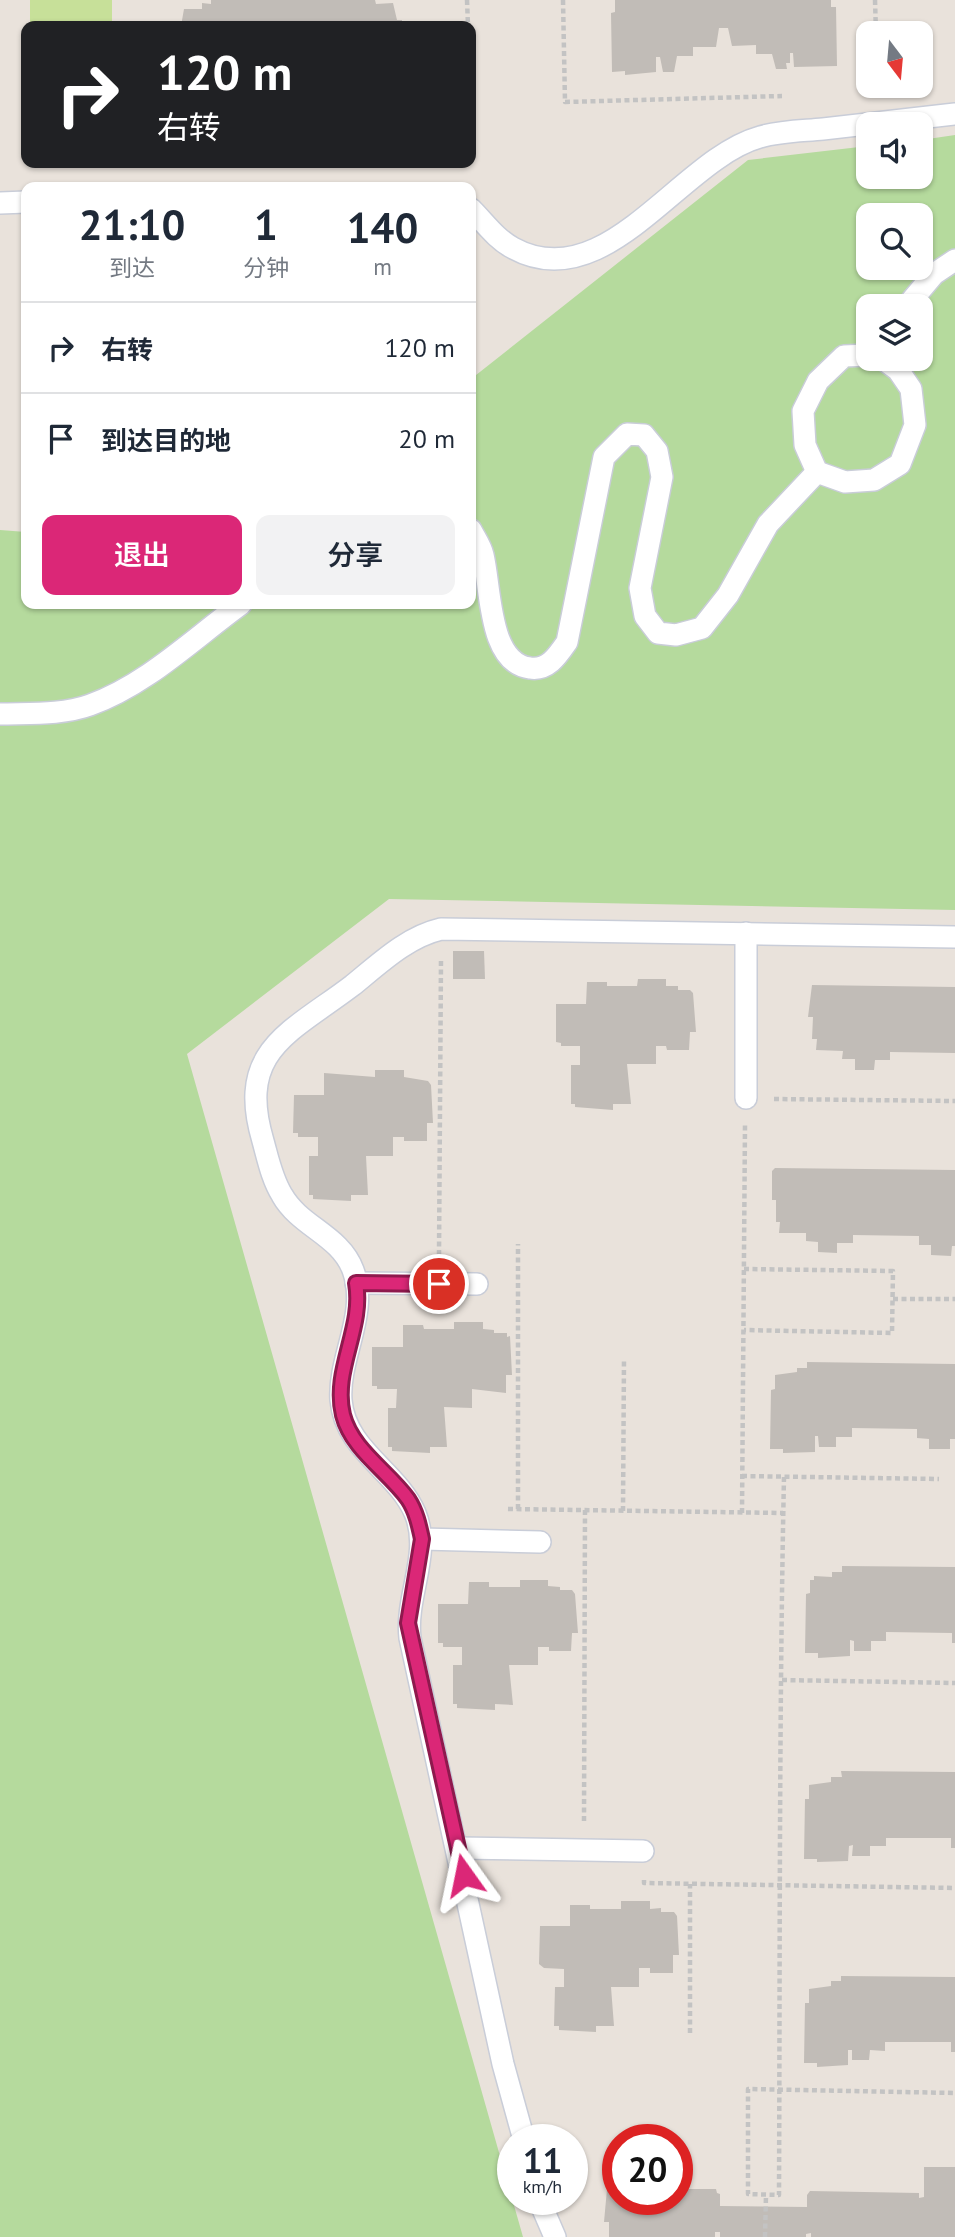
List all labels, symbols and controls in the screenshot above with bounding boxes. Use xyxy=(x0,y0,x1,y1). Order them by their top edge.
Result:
north arrow xyxy=(856,21,933,98)
map controls xyxy=(856,21,933,371)
text: 120 m xyxy=(157,40,292,104)
icon: right xyxy=(42,49,133,140)
text: 右转 xyxy=(157,106,221,148)
button: sound xyxy=(856,112,933,189)
text: 21:10 xyxy=(79,197,185,252)
text: 1 xyxy=(254,197,278,252)
text: 140 xyxy=(347,200,418,255)
button: search xyxy=(856,203,933,280)
text: m xyxy=(373,252,392,281)
text: 到达 xyxy=(109,253,155,282)
text: 分钟 xyxy=(243,253,289,282)
button: layers xyxy=(856,294,933,371)
icon: right xyxy=(42,329,80,367)
text: 120 m xyxy=(384,331,455,364)
text: 右转 xyxy=(101,333,153,366)
icon: arrive xyxy=(42,420,80,458)
text: 20 m xyxy=(399,422,455,455)
text: 到达目的地 xyxy=(101,424,231,457)
button: 退出 xyxy=(42,515,242,595)
button: 分享 xyxy=(256,515,455,595)
pin xyxy=(409,1254,469,1314)
icon: arrive xyxy=(420,1265,458,1303)
position arrow xyxy=(427,1838,501,1912)
speed limit sign: 20 xyxy=(602,2124,693,2215)
text: 11 xyxy=(523,2137,562,2183)
text: km/h xyxy=(523,2175,562,2198)

